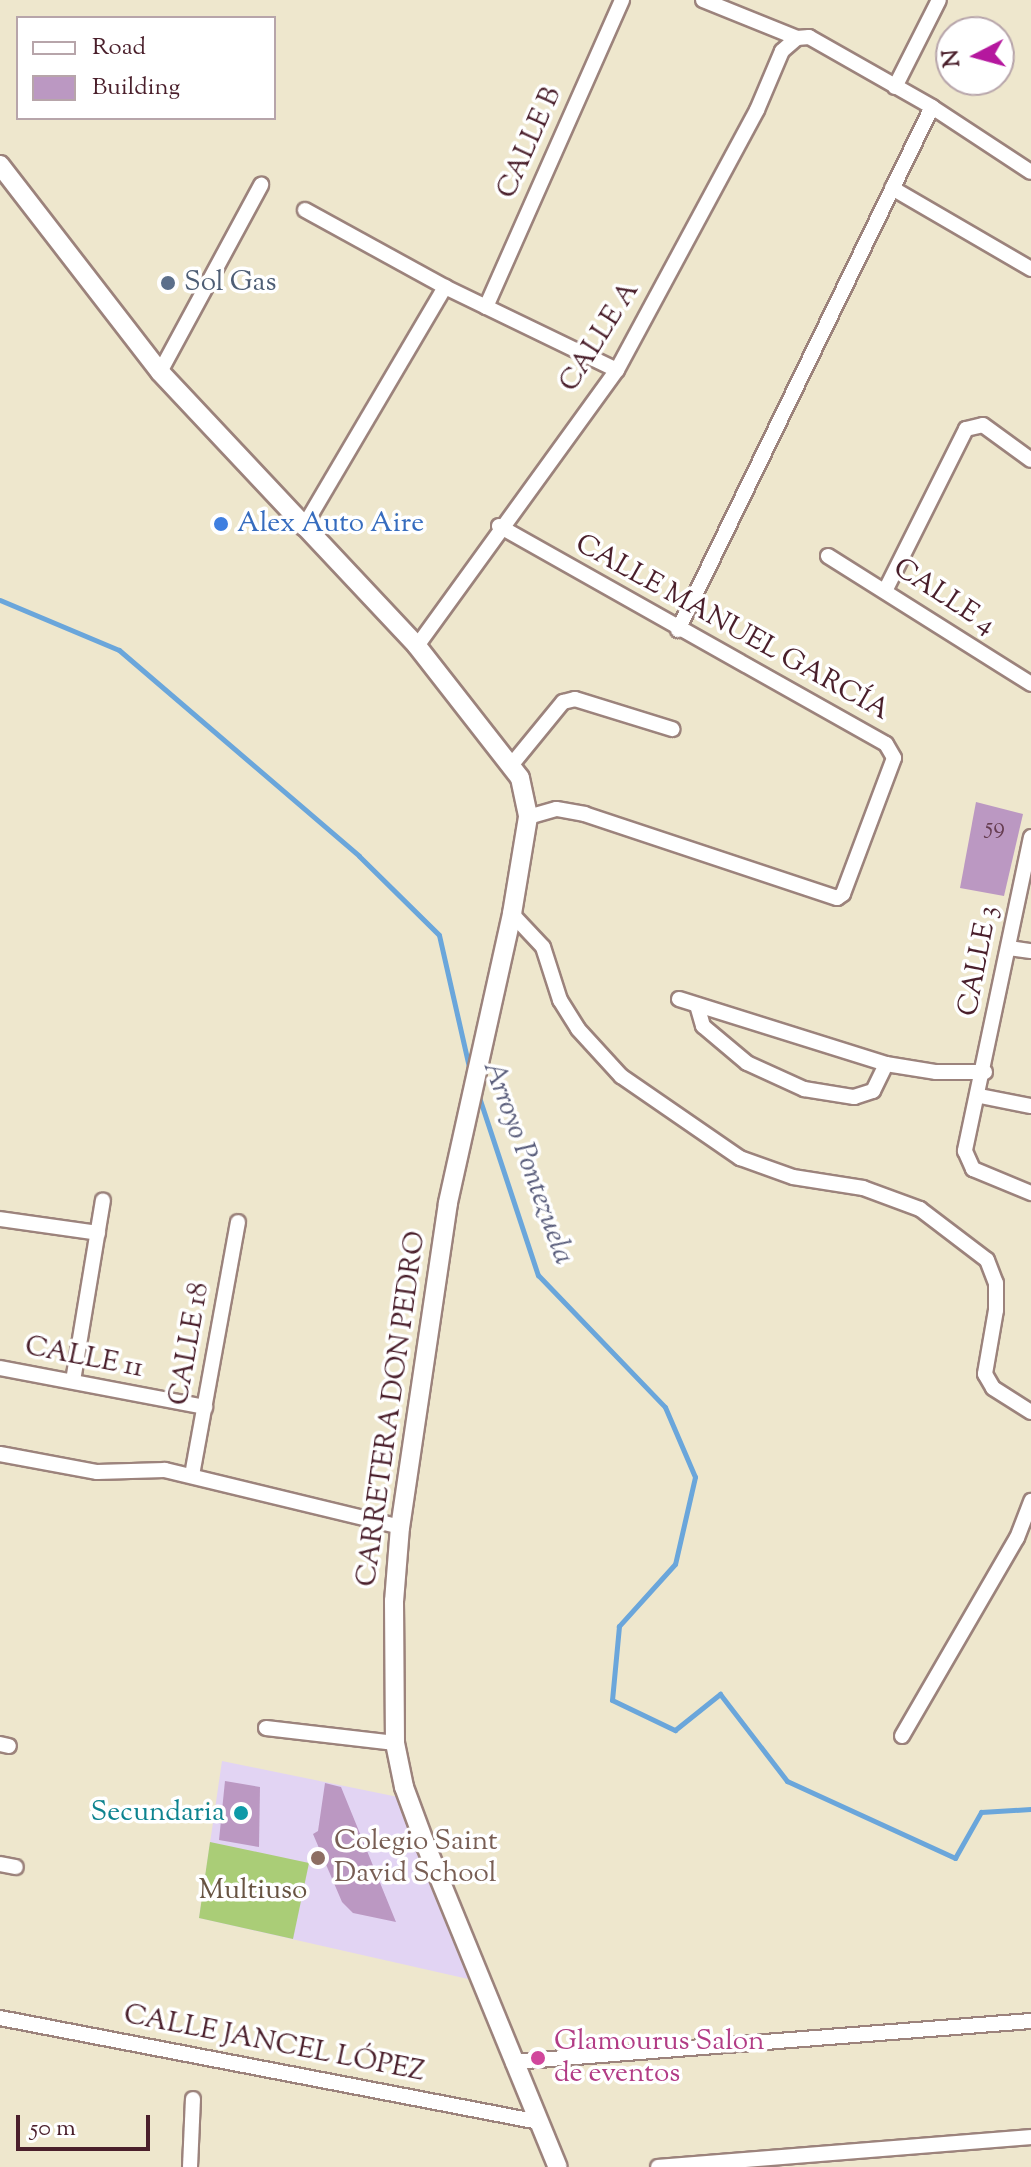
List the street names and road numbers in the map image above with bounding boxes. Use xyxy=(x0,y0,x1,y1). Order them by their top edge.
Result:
street label: CALLE B xyxy=(491,82,569,204)
street label: CALLE A xyxy=(553,276,647,398)
street label: CALLE MANUEL GARCÍA xyxy=(569,528,895,728)
street label: CALLE 4 xyxy=(887,552,1001,642)
street label: CALLE 3 xyxy=(952,903,1006,1019)
street label: CARRETERA DON PEDRO xyxy=(350,1229,434,1589)
street label: CALLE 18 xyxy=(163,1280,217,1408)
street label: CALLE 11 xyxy=(22,1330,146,1386)
street label: CALLE JANCEL LÓPEZ xyxy=(121,1998,427,2090)

